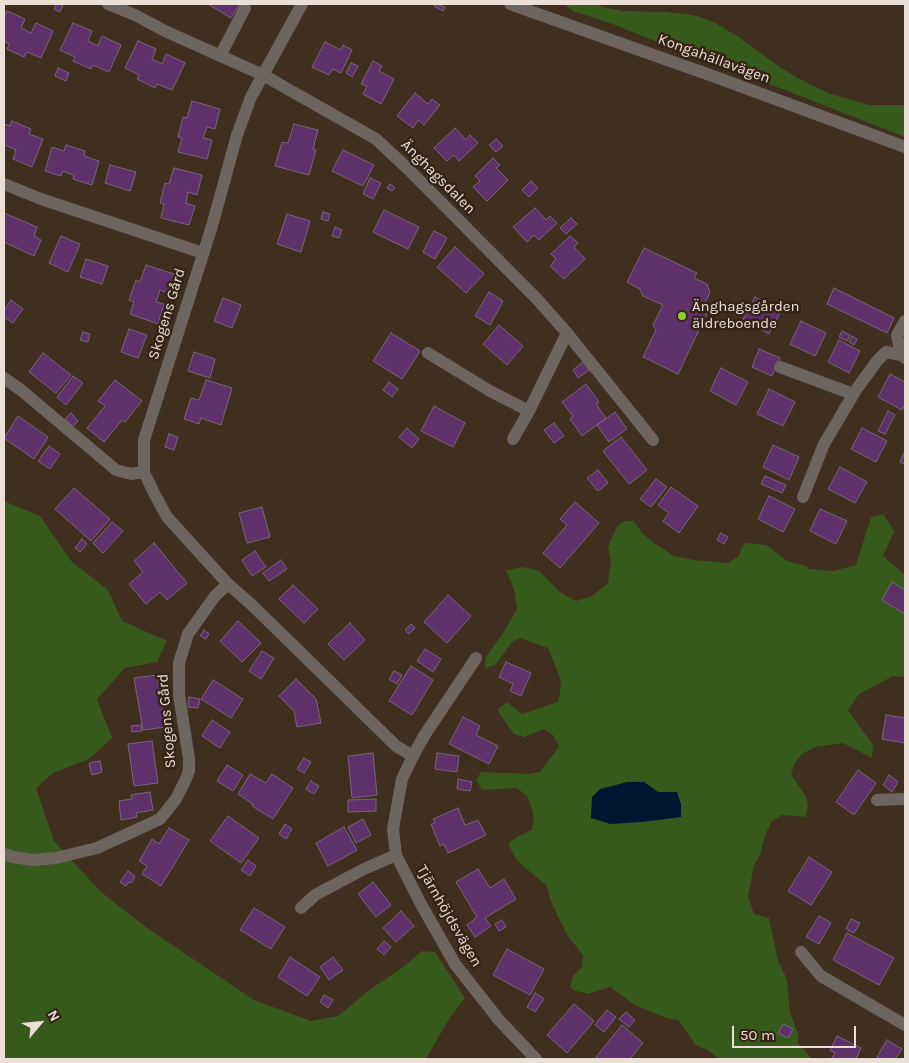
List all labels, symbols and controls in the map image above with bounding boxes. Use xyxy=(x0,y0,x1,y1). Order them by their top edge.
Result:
street label: Kongahällavägen xyxy=(655,30,773,88)
street label: Änghagsdalen xyxy=(397,136,479,218)
street label: Skogens Gård xyxy=(145,266,189,362)
place label: Änghagsgården äldreboende xyxy=(692,298,800,333)
marker: Änghagsgården äldreboende xyxy=(676,310,688,322)
street label: Skogens Gård xyxy=(154,673,180,769)
street label: Tjärnhöjdsvägen xyxy=(413,862,485,970)
north arrow xyxy=(15,998,65,1048)
text: N xyxy=(44,1007,64,1024)
scale bar xyxy=(734,1016,858,1048)
text: 50 m xyxy=(740,1026,775,1044)

